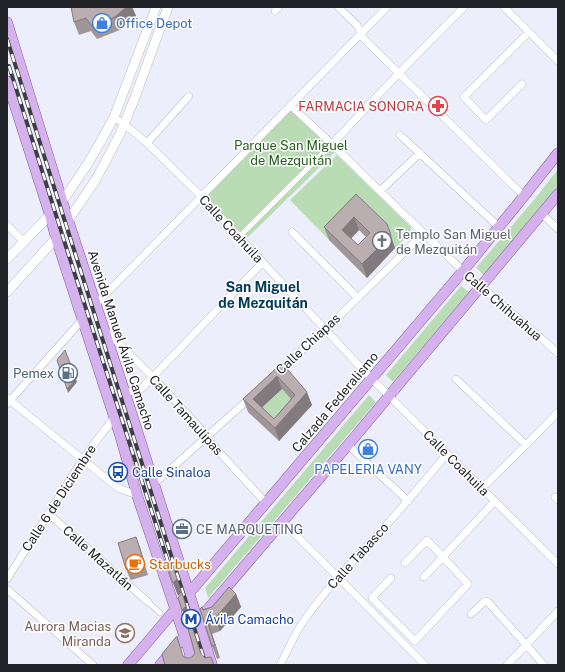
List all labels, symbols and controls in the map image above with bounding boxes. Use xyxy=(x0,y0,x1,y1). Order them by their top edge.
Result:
shop icon: Office Depot xyxy=(91,12,113,34)
place label: Office Depot xyxy=(116,16,192,31)
pharmacy icon: FARMACIA SONORA xyxy=(427,95,449,117)
place label: FARMACIA SONORA xyxy=(298,99,424,114)
park label: Parque San Miguel de Mezquitán xyxy=(234,138,348,168)
street label: Calle Coahuila xyxy=(196,192,266,266)
place label: Templo San Miguel de Mezquitán xyxy=(396,227,511,257)
church icon: Templo San Miguel de Mezquitán xyxy=(371,230,393,252)
street label: Avenida Manuel Ávila Camacho xyxy=(85,248,158,432)
street label: Calle Chihuahua xyxy=(461,268,545,344)
district label: San Miguel de Mezquitán xyxy=(218,279,308,311)
street label: Calle Chiapas xyxy=(273,311,343,377)
street label: Calzada Federalismo xyxy=(289,349,381,455)
fuel station icon: Pemex xyxy=(57,362,79,384)
place label: Pemex xyxy=(13,366,54,381)
street label: Calle Tamaulipas xyxy=(146,372,226,458)
street label: Calle Coahuila xyxy=(420,427,492,499)
shop icon: PAPELERIA VANY xyxy=(357,438,379,460)
street label: Calle 6 de Diciembre xyxy=(19,442,99,554)
bus stop icon: Calle Sinaloa xyxy=(107,461,129,483)
place label: PAPELERIA VANY xyxy=(314,462,422,477)
place label: Calle Sinaloa xyxy=(132,465,211,480)
office icon: CE MARQUETING xyxy=(171,518,193,540)
street label: Calle Tabasco xyxy=(324,520,392,592)
place label: CE MARQUETING xyxy=(196,522,303,537)
street label: Calle Mazatlán xyxy=(60,523,136,593)
cafe icon: Starbucks xyxy=(124,553,146,575)
place label: Starbucks xyxy=(149,557,211,572)
metro station icon: Ávila Camacho xyxy=(180,608,202,630)
place label: Ávila Camacho xyxy=(205,611,294,627)
place label: Aurora Macias Miranda xyxy=(24,619,111,649)
school or university icon: Aurora Macias Miranda xyxy=(114,622,136,644)

